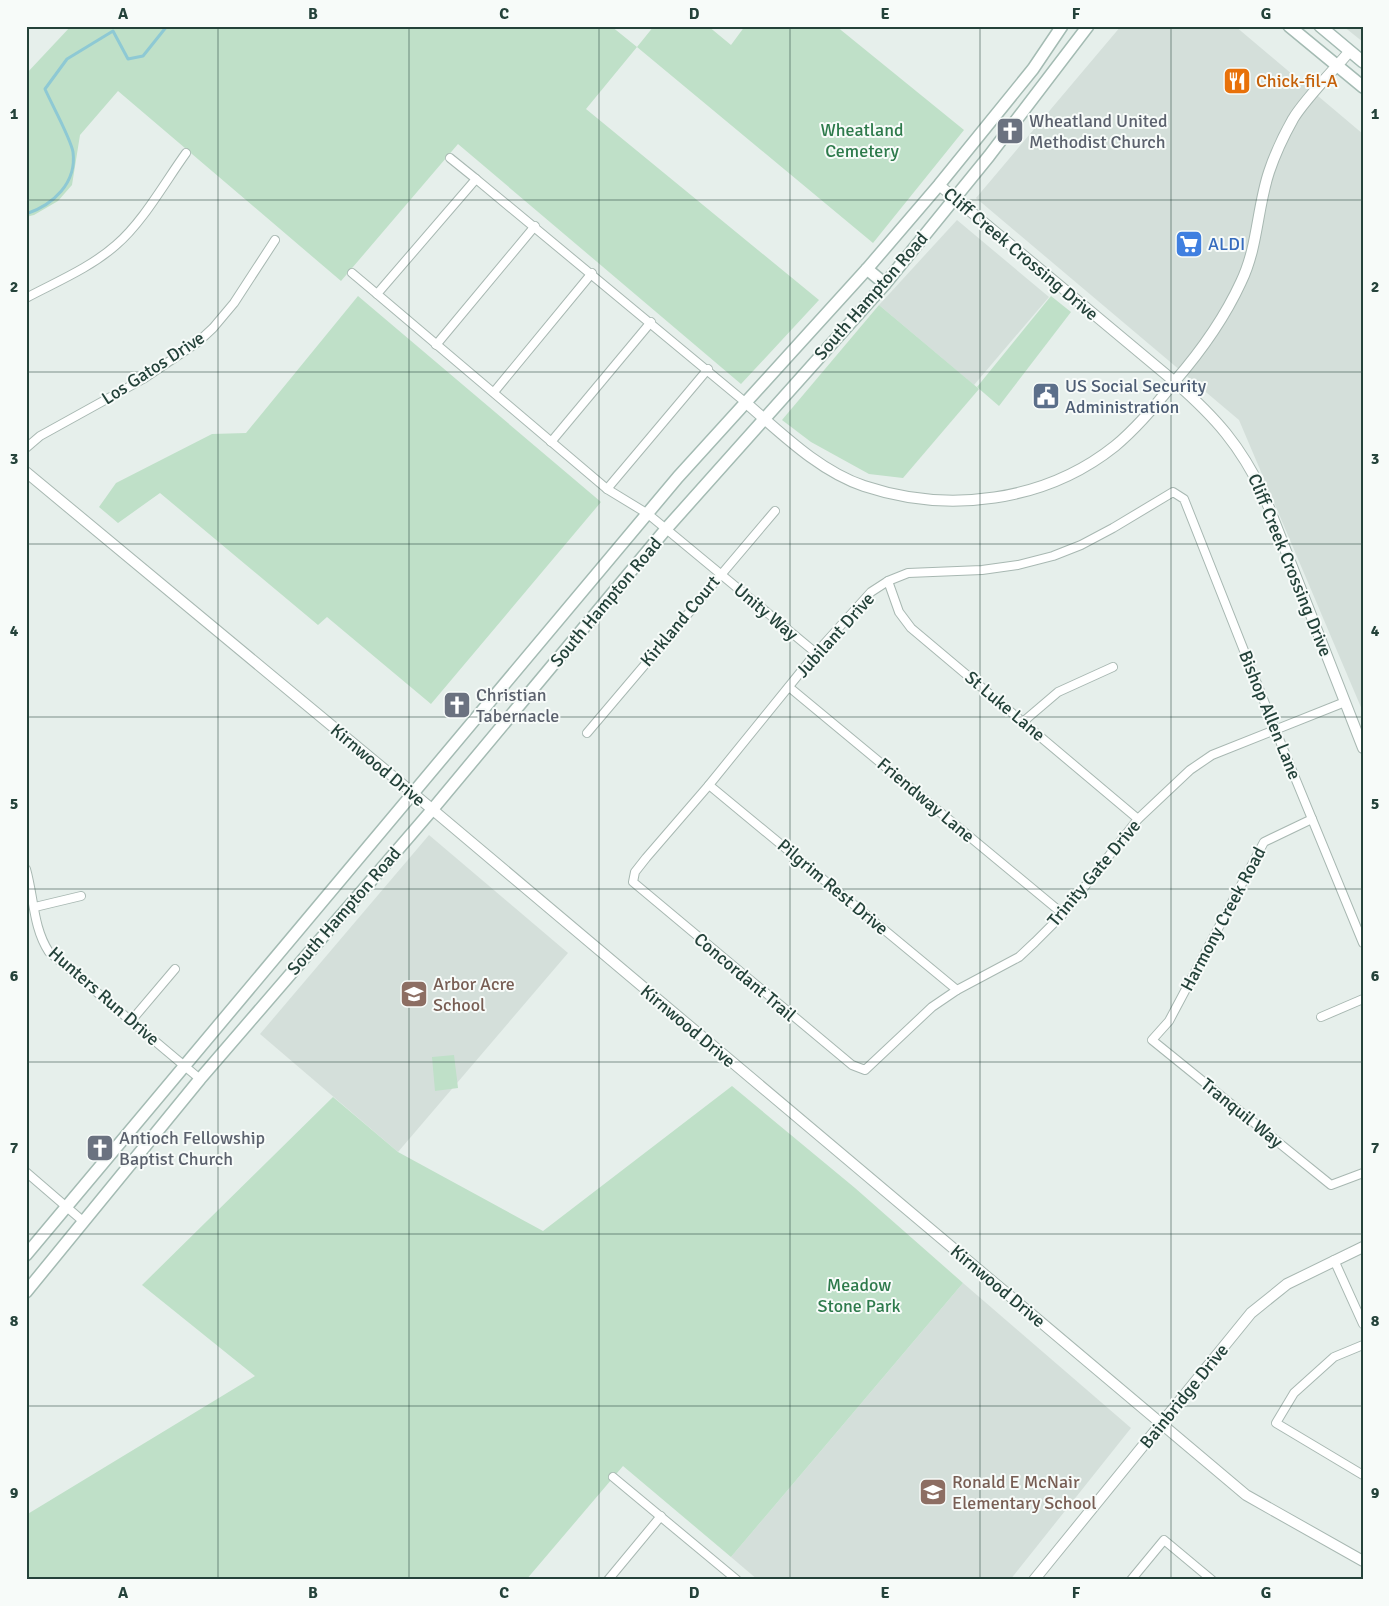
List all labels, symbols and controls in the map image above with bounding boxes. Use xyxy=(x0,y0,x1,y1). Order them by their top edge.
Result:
text: A xyxy=(118,4,129,24)
text: B xyxy=(308,4,318,24)
text: C xyxy=(499,4,509,24)
text: D xyxy=(689,4,700,24)
text: E xyxy=(880,4,890,24)
text: F xyxy=(1072,4,1081,24)
text: G xyxy=(1261,4,1271,24)
restaurant icon: Chick-fil-A xyxy=(1222,66,1252,96)
place label: Chick-fil-A xyxy=(1256,70,1338,92)
text: 1 xyxy=(10,104,19,124)
text: 1 xyxy=(1371,104,1380,124)
place label: Wheatland United Methodist Church xyxy=(1029,110,1167,153)
church icon: Wheatland United Methodist Church xyxy=(995,116,1025,146)
park label: Wheatland Cemetery xyxy=(820,119,904,162)
street label: Cliff Creek Crossing Drive xyxy=(939,183,1103,325)
street label: South Hampton Road xyxy=(809,228,933,364)
supermarket icon: ALDI xyxy=(1174,229,1204,259)
place label: ALDI xyxy=(1208,233,1245,255)
text: 2 xyxy=(10,277,18,297)
text: 2 xyxy=(1371,277,1379,297)
street label: Los Gatos Drive xyxy=(97,327,209,409)
place label: US Social Security Administration xyxy=(1065,375,1207,418)
public building icon: US Social Security Administration xyxy=(1031,381,1061,411)
text: 3 xyxy=(10,449,18,469)
text: 3 xyxy=(1371,449,1379,469)
street label: Cliff Creek Crossing Drive xyxy=(1243,470,1337,660)
street label: South Hampton Road xyxy=(545,533,667,671)
street label: Kirkland Court xyxy=(636,571,724,671)
street label: Unity Way xyxy=(729,579,803,646)
street label: Jubilant Drive xyxy=(791,588,879,682)
text: 4 xyxy=(10,621,19,641)
text: 4 xyxy=(1371,621,1380,641)
street label: Bishop Allen Lane xyxy=(1234,647,1306,783)
street label: St Luke Lane xyxy=(960,666,1050,746)
place label: Christian Tabernacle xyxy=(476,684,559,727)
church icon: Christian Tabernacle xyxy=(442,690,472,720)
street label: Kirnwood Drive xyxy=(326,719,430,811)
street label: Friendway Lane xyxy=(873,753,979,847)
text: 5 xyxy=(10,794,18,814)
text: 5 xyxy=(1371,794,1379,814)
street label: Trinity Gate Drive xyxy=(1043,815,1145,931)
street label: Pilgrim Rest Drive xyxy=(773,834,893,940)
street label: South Hampton Road xyxy=(282,843,406,979)
street label: Harmony Creek Road xyxy=(1176,843,1270,995)
street label: Concordant Trail xyxy=(689,928,801,1026)
street label: Hunters Run Drive xyxy=(44,942,164,1050)
text: 6 xyxy=(10,966,19,986)
text: 6 xyxy=(1371,966,1380,986)
place label: Arbor Acre School xyxy=(433,973,515,1016)
school or university icon: Arbor Acre School xyxy=(399,979,429,1009)
street label: Kirnwood Drive xyxy=(636,980,740,1072)
street label: Tranquil Way xyxy=(1197,1073,1288,1153)
place label: Antioch Fellowship Baptist Church xyxy=(119,1127,265,1170)
church icon: Antioch Fellowship Baptist Church xyxy=(85,1133,115,1163)
text: 7 xyxy=(10,1138,19,1158)
text: 7 xyxy=(1371,1138,1380,1158)
street label: Kirnwood Drive xyxy=(946,1240,1050,1332)
park label: Meadow Stone Park xyxy=(818,1274,900,1317)
text: 8 xyxy=(10,1311,19,1331)
text: 8 xyxy=(1371,1311,1380,1331)
street label: Bainbridge Drive xyxy=(1135,1339,1233,1453)
place label: Ronald E McNair Elementary School xyxy=(952,1471,1097,1514)
school or university icon: Ronald E McNair Elementary School xyxy=(918,1477,948,1507)
text: 9 xyxy=(10,1483,19,1503)
text: 9 xyxy=(1371,1483,1380,1503)
text: A xyxy=(118,1583,129,1603)
text: B xyxy=(308,1583,318,1603)
text: C xyxy=(499,1583,509,1603)
text: D xyxy=(689,1583,700,1603)
text: E xyxy=(880,1583,890,1603)
text: F xyxy=(1072,1583,1081,1603)
text: G xyxy=(1261,1583,1271,1603)

